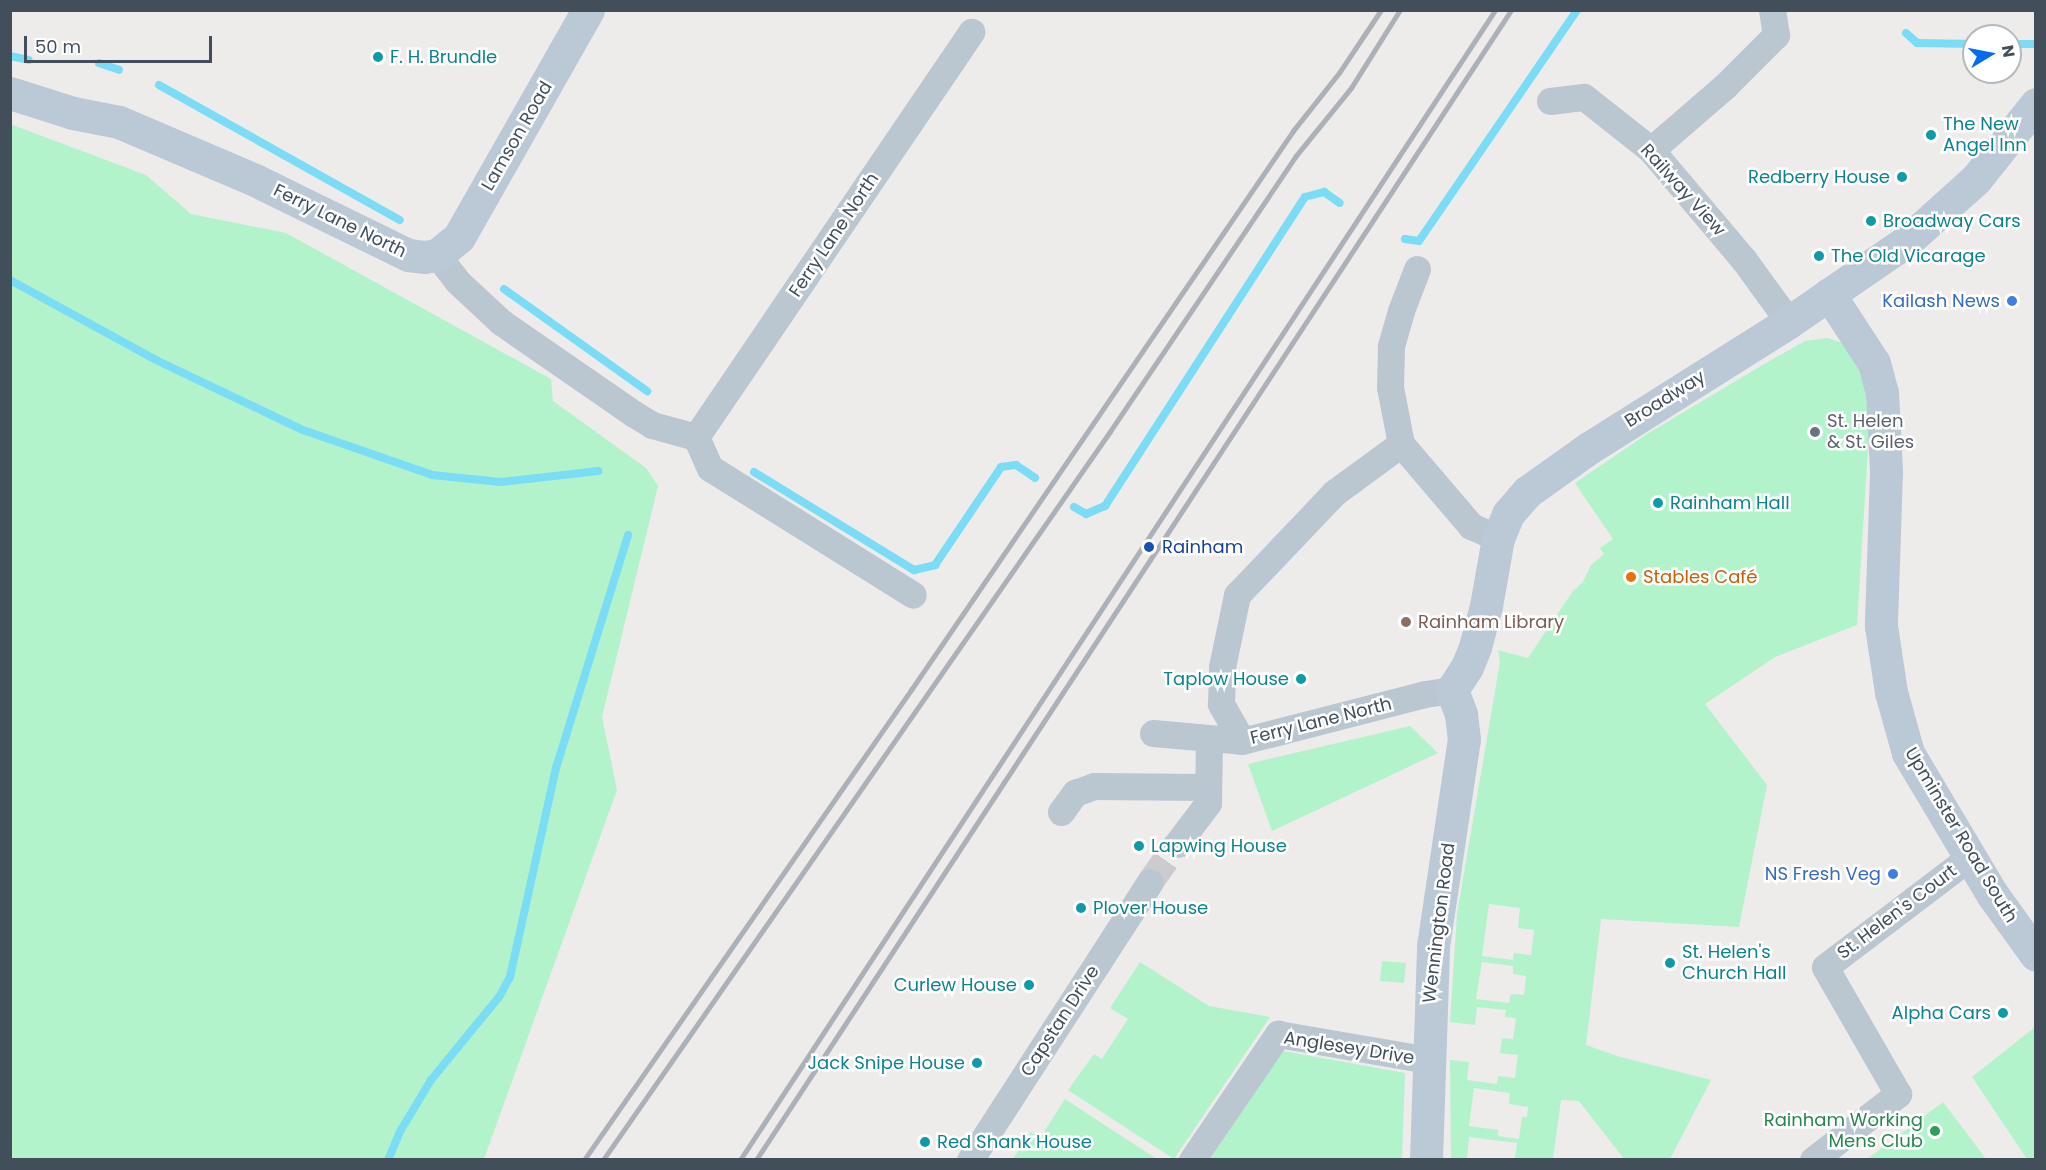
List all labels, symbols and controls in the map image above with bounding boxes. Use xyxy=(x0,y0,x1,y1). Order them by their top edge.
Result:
scale bar xyxy=(27,24,214,62)
north arrow xyxy=(1962,24,2022,84)
text: 50 m xyxy=(35,34,81,59)
text: N xyxy=(1996,43,2021,59)
place label: F. H. Brundle xyxy=(390,46,497,68)
marker: F. H. Brundle xyxy=(371,50,385,64)
street label: Lamson Road xyxy=(477,78,557,194)
place label: The New Angel Inn xyxy=(1943,114,2027,156)
marker: The New Angel Inn xyxy=(1924,128,1938,142)
street label: Railway View xyxy=(1636,140,1730,240)
place label: Redberry House xyxy=(1748,166,1890,188)
street label: Ferry Lane North xyxy=(785,169,883,301)
marker: Redberry House xyxy=(1895,170,1909,184)
street label: Ferry Lane North xyxy=(270,180,410,262)
place label: Broadway Cars xyxy=(1883,210,2021,232)
marker: Broadway Cars xyxy=(1864,214,1878,228)
place label: The Old Vicarage xyxy=(1831,245,1986,267)
marker: The Old Vicarage xyxy=(1812,249,1826,263)
place label: Kailash News xyxy=(1882,290,2000,312)
marker: Kailash News xyxy=(2005,294,2019,308)
street label: Broadway xyxy=(1621,366,1709,432)
place label: St. Helen & St. Giles xyxy=(1827,411,1914,454)
marker: St. Helen & St. Giles xyxy=(1808,425,1822,439)
place label: Rainham Hall xyxy=(1670,492,1790,514)
marker: Rainham Hall xyxy=(1651,496,1665,510)
place label: Rainham xyxy=(1162,536,1243,558)
marker: Rainham xyxy=(1140,538,1158,556)
place label: Stables Café xyxy=(1643,566,1757,588)
marker: Stables Café xyxy=(1624,570,1638,584)
place label: Rainham Library xyxy=(1418,611,1564,633)
marker: Rainham Library xyxy=(1399,615,1413,629)
place label: Taplow House xyxy=(1163,668,1289,690)
marker: Taplow House xyxy=(1294,672,1308,686)
street label: Ferry Lane North xyxy=(1248,693,1394,749)
street label: Upminster Road South xyxy=(1900,743,2022,927)
place label: Lapwing House xyxy=(1151,835,1287,857)
marker: Lapwing House xyxy=(1132,839,1146,853)
street label: Wennington Road xyxy=(1418,842,1460,1004)
street label: St. Helen's Court xyxy=(1833,860,1961,964)
place label: NS Fresh Veg xyxy=(1765,863,1881,885)
marker: NS Fresh Veg xyxy=(1886,867,1900,881)
place label: Plover House xyxy=(1093,897,1208,919)
marker: Plover House xyxy=(1074,901,1088,915)
place label: St. Helen's Church Hall xyxy=(1682,942,1786,984)
marker: St. Helen's Church Hall xyxy=(1663,956,1677,970)
street label: Capstan Drive xyxy=(1016,962,1104,1080)
place label: Curlew House xyxy=(894,974,1017,996)
marker: Curlew House xyxy=(1022,978,1036,992)
place label: Alpha Cars xyxy=(1892,1002,1991,1024)
marker: Alpha Cars xyxy=(1996,1006,2010,1020)
street label: Anglesey Drive xyxy=(1282,1027,1416,1069)
place label: Jack Snipe House xyxy=(808,1052,965,1074)
marker: Jack Snipe House xyxy=(970,1056,984,1070)
place label: Rainham Working Mens Club xyxy=(1764,1110,1923,1152)
marker: Rainham Working Mens Club xyxy=(1928,1124,1942,1138)
place label: Red Shank House xyxy=(937,1131,1092,1153)
marker: Red Shank House xyxy=(918,1135,932,1149)

